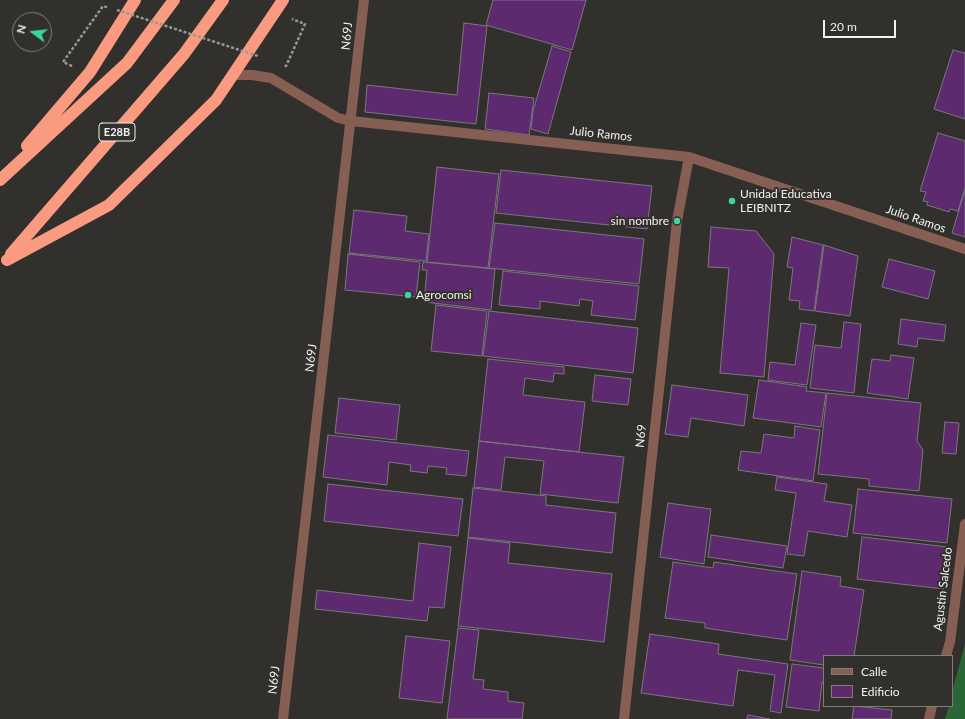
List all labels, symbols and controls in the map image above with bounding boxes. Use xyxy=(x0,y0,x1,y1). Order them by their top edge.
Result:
north arrow xyxy=(12,12,52,52)
scale bar xyxy=(825,12,898,38)
text: 20 m xyxy=(830,19,857,34)
street label: N69J xyxy=(338,21,356,51)
text: N xyxy=(14,23,28,35)
road number: E28B xyxy=(99,123,135,141)
street label: Julio Ramos xyxy=(569,124,633,144)
place label: Unidad Educativa LEIBNITZ xyxy=(740,187,832,215)
marker: Unidad Educativa LEIBNITZ xyxy=(727,196,737,206)
street label: Julio Ramos xyxy=(884,202,948,236)
place label: sin nombre xyxy=(611,214,669,228)
marker: sin nombre xyxy=(672,216,682,226)
place label: Agrocomsi xyxy=(416,288,472,302)
marker: Agrocomsi xyxy=(403,290,413,300)
street label: N69J xyxy=(302,343,320,373)
street label: N69 xyxy=(633,424,649,448)
street label: Agustin Salcedo xyxy=(931,546,955,632)
legend xyxy=(823,655,953,707)
text: Calle xyxy=(861,664,887,679)
street label: N69J xyxy=(265,665,283,695)
text: Edificio xyxy=(861,684,900,699)

